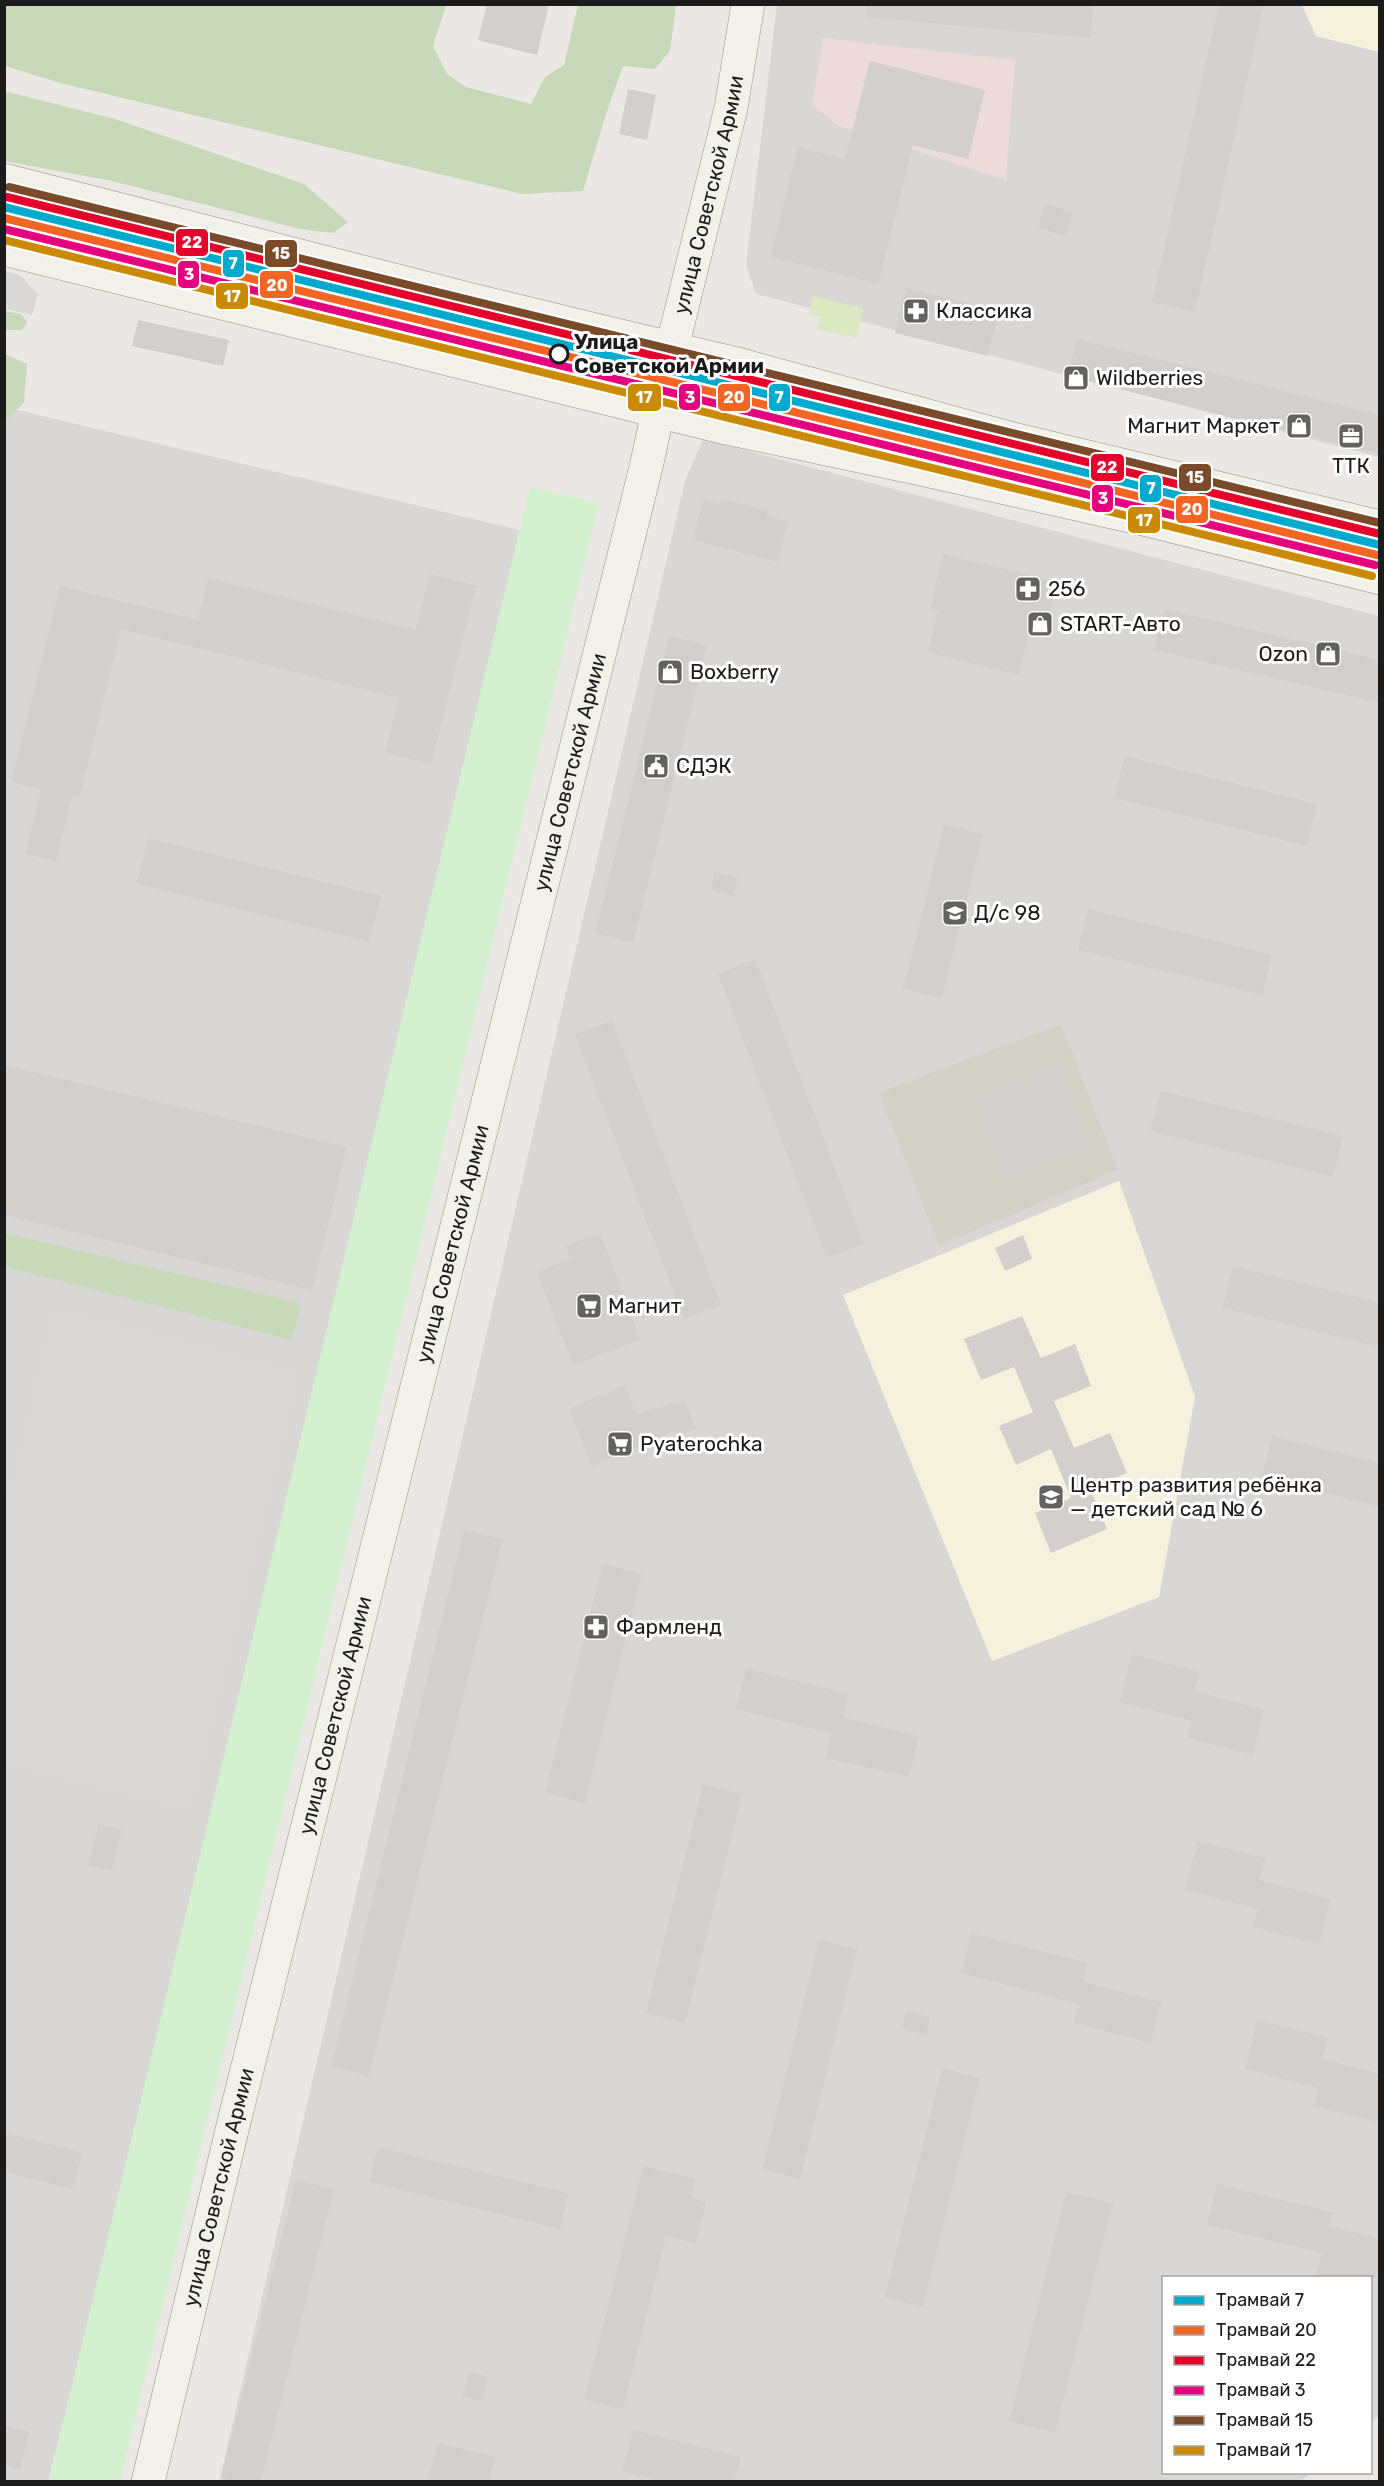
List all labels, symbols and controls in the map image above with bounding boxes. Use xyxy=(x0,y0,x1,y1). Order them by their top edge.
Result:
street label: улица Советской Армии xyxy=(668,73,748,317)
line badge: 22 xyxy=(175,228,209,257)
text: 22 xyxy=(182,233,202,252)
line badge: 15 xyxy=(264,239,298,268)
text: 15 xyxy=(272,244,290,263)
line badge: 7 xyxy=(222,249,245,278)
text: 7 xyxy=(228,254,238,273)
line badge: 3 xyxy=(177,260,200,289)
text: 3 xyxy=(184,265,194,284)
line badge: 20 xyxy=(259,270,294,299)
text: 20 xyxy=(266,276,288,295)
line badge: 17 xyxy=(215,282,249,310)
text: 17 xyxy=(223,287,241,306)
pharmacy icon: Классика xyxy=(901,296,931,326)
place label: Классика xyxy=(936,298,1032,323)
place label: Улица Советской Армии xyxy=(574,329,764,378)
marker: Улица Советской Армии xyxy=(549,344,569,364)
shop icon: Wildberries xyxy=(1061,363,1091,393)
place label: Wildberries xyxy=(1096,365,1203,390)
line badge: 17 xyxy=(627,383,662,412)
line badge: 3 xyxy=(678,383,701,411)
line badge: 20 xyxy=(717,383,751,412)
line badge: 7 xyxy=(768,383,791,412)
text: 17 xyxy=(635,388,653,407)
text: 3 xyxy=(685,388,695,407)
text: 20 xyxy=(723,388,745,407)
text: 7 xyxy=(774,388,784,407)
shop icon: Магнит Маркет xyxy=(1284,411,1314,441)
place label: Магнит Маркет xyxy=(1127,413,1280,438)
office icon: ТТК xyxy=(1336,421,1366,451)
line badge: 22 xyxy=(1090,453,1125,482)
place label: ТТК xyxy=(1332,453,1370,478)
text: 22 xyxy=(1097,458,1117,477)
line badge: 15 xyxy=(1178,463,1212,492)
text: 15 xyxy=(1186,468,1204,487)
line badge: 7 xyxy=(1139,474,1162,503)
text: 7 xyxy=(1146,479,1156,498)
line badge: 3 xyxy=(1091,484,1114,513)
text: 3 xyxy=(1098,489,1108,508)
line badge: 20 xyxy=(1175,495,1209,524)
text: 20 xyxy=(1181,500,1203,519)
line badge: 17 xyxy=(1127,506,1161,534)
text: 17 xyxy=(1135,511,1153,530)
pharmacy icon: 256 xyxy=(1013,574,1043,604)
place label: 256 xyxy=(1048,576,1085,601)
shop icon: START-Авто xyxy=(1025,609,1055,639)
place label: START-Авто xyxy=(1060,611,1181,636)
shop icon: Ozon xyxy=(1313,639,1343,669)
place label: Ozon xyxy=(1258,641,1308,666)
street label: улица Советской Армии xyxy=(528,650,611,894)
shop icon: Boxberry xyxy=(655,657,685,687)
place label: Boxberry xyxy=(690,659,779,684)
public building icon: СДЭК xyxy=(641,751,671,781)
place label: СДЭК xyxy=(676,753,732,778)
school or university icon: Д/с 98 xyxy=(940,898,970,928)
place label: Д/с 98 xyxy=(974,900,1041,925)
street label: улица Советской Армии xyxy=(410,1122,494,1366)
supermarket icon: Магнит xyxy=(574,1291,604,1321)
place label: Магнит xyxy=(608,1293,682,1318)
supermarket icon: Pyaterochka xyxy=(605,1429,635,1459)
place label: Pyaterochka xyxy=(640,1431,763,1456)
place label: Центр развития ребёнка — детский сад № 6 xyxy=(1070,1472,1322,1521)
school or university icon: Центр развития ребёнка — детский сад № 6 xyxy=(1036,1482,1066,1512)
street label: улица Советской Армии xyxy=(293,1594,376,1837)
pharmacy icon: Фармленд xyxy=(581,1612,611,1642)
place label: Фармленд xyxy=(616,1614,722,1639)
street label: улица Советской Армии xyxy=(177,2065,259,2309)
legend xyxy=(1162,2276,1372,2474)
text: Трамвай 7 xyxy=(1216,2289,1304,2311)
text: Трамвай 20 xyxy=(1216,2319,1317,2341)
text: Трамвай 22 xyxy=(1216,2349,1316,2371)
text: Трамвай 3 xyxy=(1216,2379,1306,2401)
text: Трамвай 15 xyxy=(1216,2409,1313,2431)
text: Трамвай 17 xyxy=(1216,2439,1312,2461)

